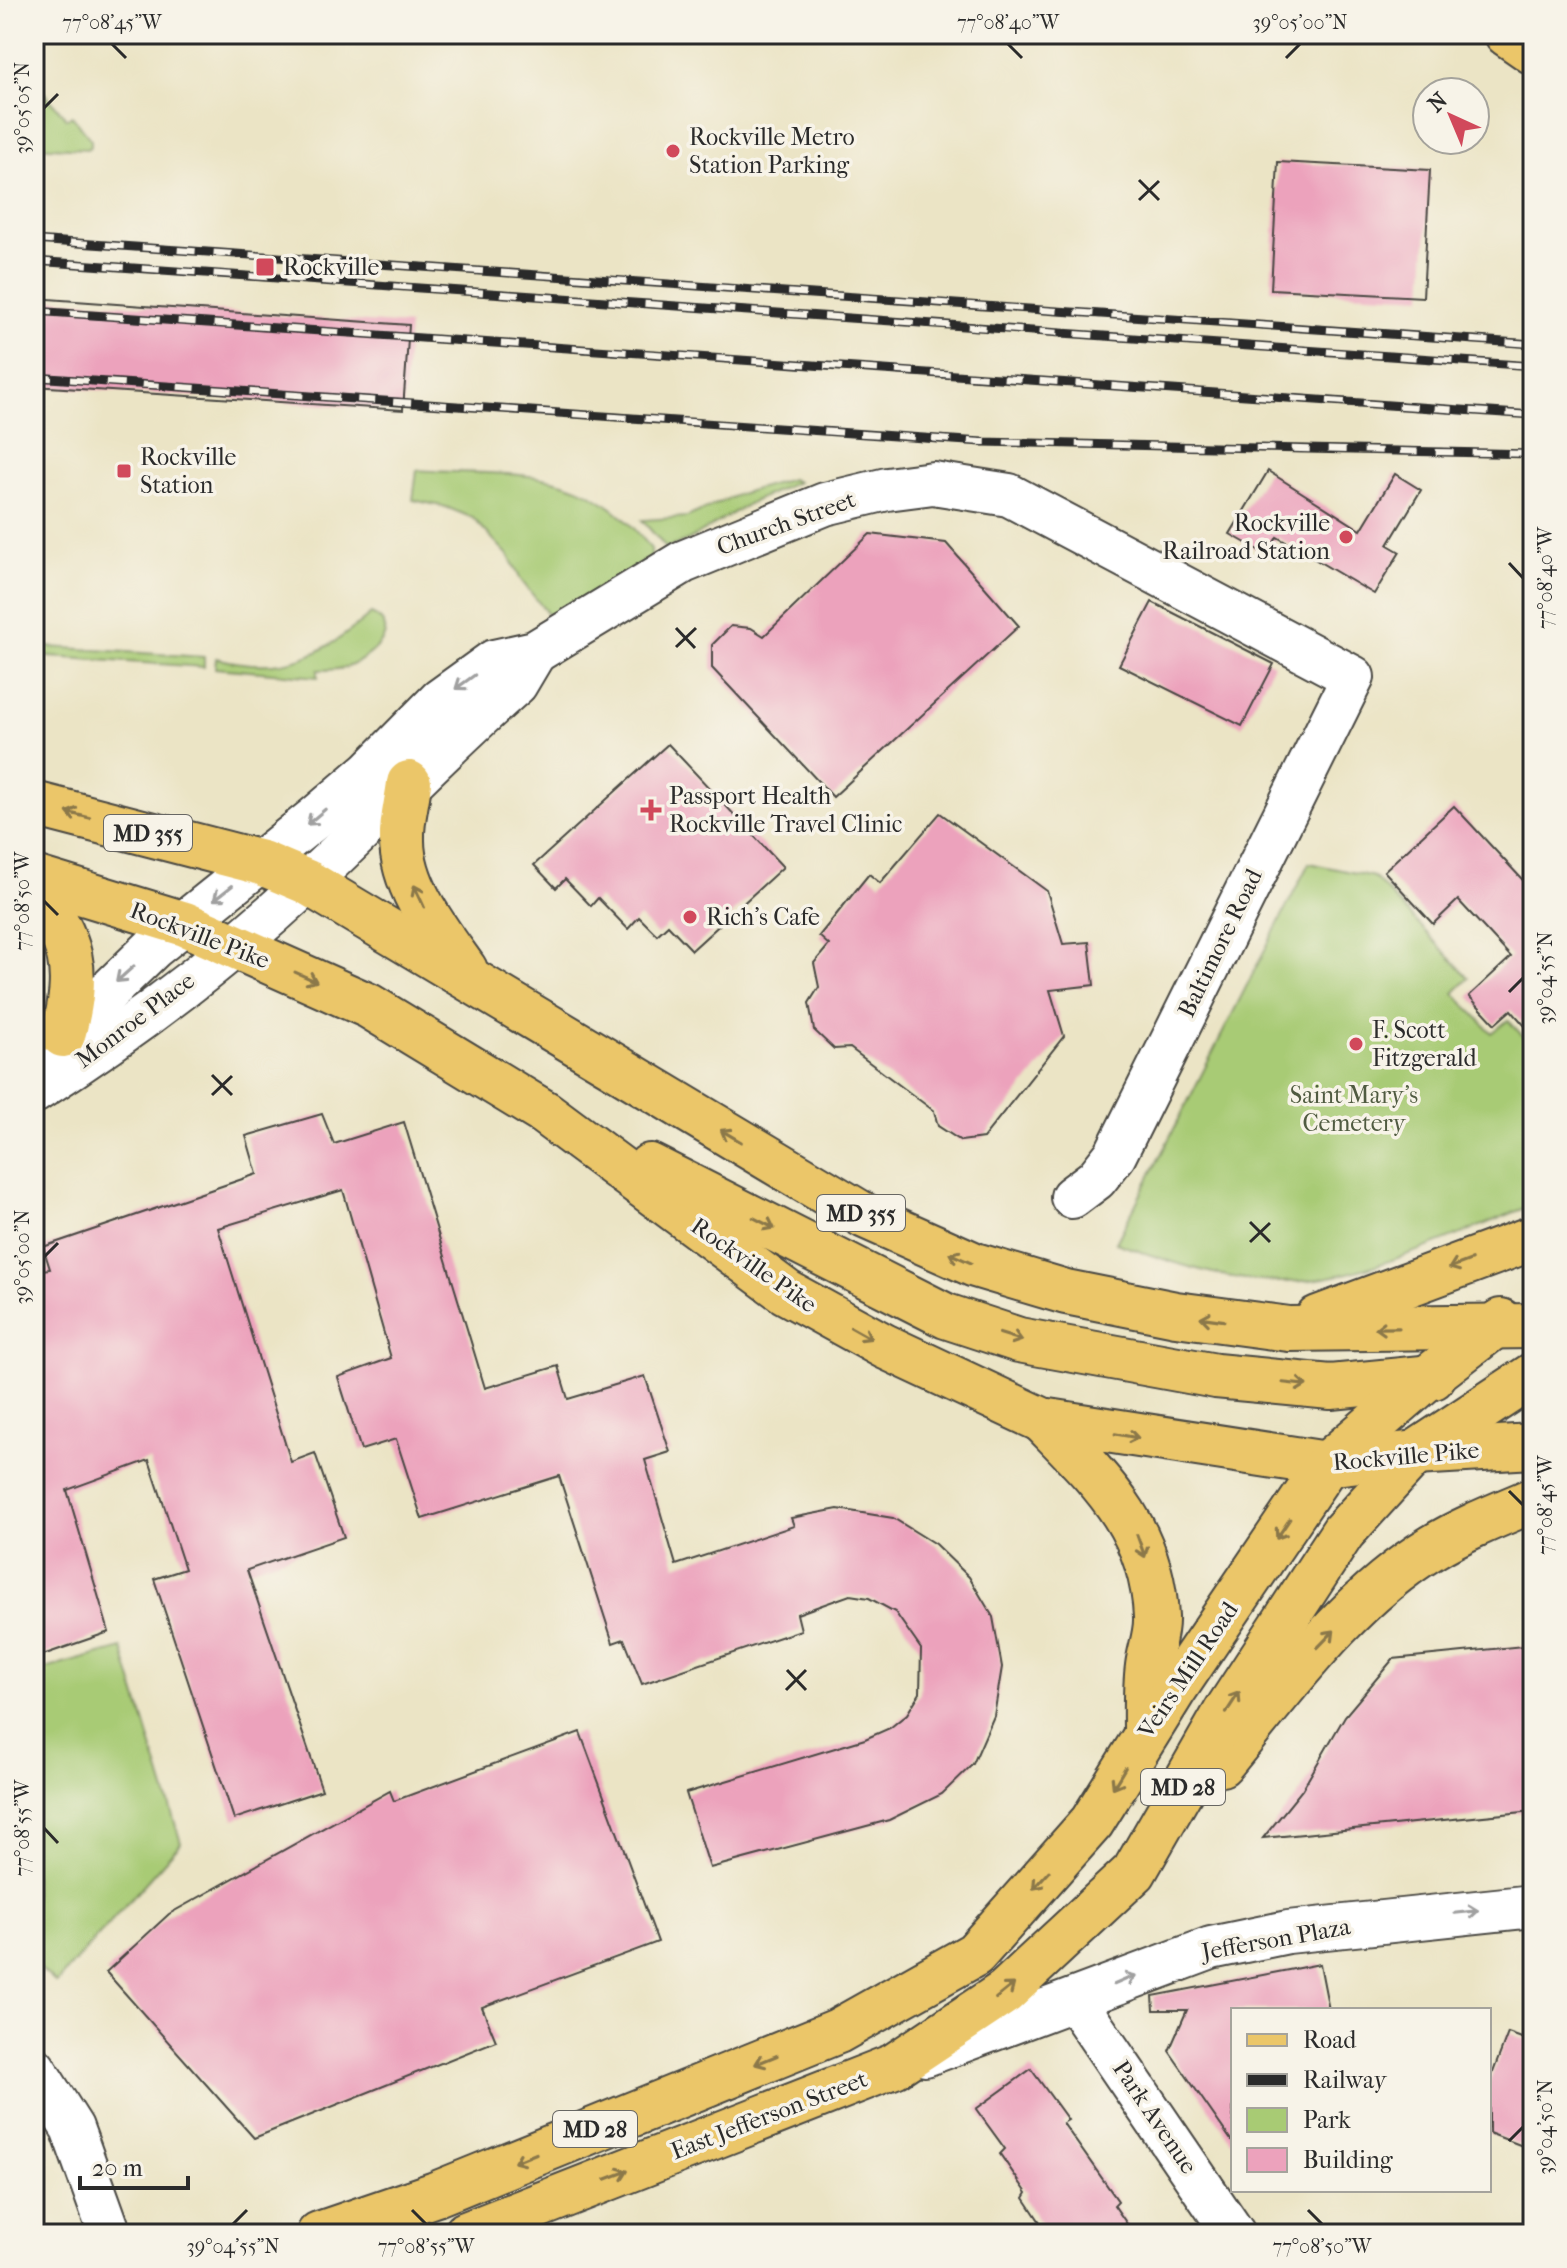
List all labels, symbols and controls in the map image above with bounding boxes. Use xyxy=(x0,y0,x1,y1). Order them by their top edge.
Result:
text: 77°08'45"W xyxy=(62,11,163,34)
text: 77°08'40"W xyxy=(957,11,1060,34)
text: 39°05'00"N xyxy=(1253,11,1347,34)
text: 39°05'05"N xyxy=(11,62,34,154)
north arrow xyxy=(1411,76,1491,156)
text: N xyxy=(1423,87,1453,117)
place label: Rockville Metro Station Parking xyxy=(689,123,855,179)
marker: Rockville Metro Station Parking xyxy=(664,142,682,160)
place label: Rockville xyxy=(283,253,379,281)
marker: Rockville xyxy=(254,256,276,278)
place label: Rockville Station xyxy=(140,443,236,499)
marker: Rockville Station xyxy=(115,462,133,480)
street label: Church Street xyxy=(713,485,860,561)
place label: Rockville Railroad Station xyxy=(1162,509,1330,565)
text: 77°08'40"W xyxy=(1534,526,1557,629)
marker: Rockville Railroad Station xyxy=(1337,528,1355,546)
one-way arrow xyxy=(455,673,476,690)
place label: Passport Health Rockville Travel Clinic xyxy=(669,782,902,838)
marker: Passport Health Rockville Travel Clinic xyxy=(640,799,662,821)
one-way arrow xyxy=(66,807,91,822)
one-way arrow xyxy=(307,808,327,826)
road number: MD 355 xyxy=(104,815,192,851)
text: 77°08'50"W xyxy=(11,850,34,950)
street label: Baltimore Road xyxy=(1172,864,1268,1022)
one-way arrow xyxy=(214,884,234,902)
one-way arrow xyxy=(411,884,426,908)
street label: Rockville Pike xyxy=(126,896,274,974)
place label: Rich's Cafe xyxy=(706,903,820,931)
marker: Rich's Cafe xyxy=(681,908,699,926)
text: 39°04'55"N xyxy=(1534,931,1557,1025)
one-way arrow xyxy=(115,964,135,983)
street label: Monroe Place xyxy=(70,966,200,1074)
one-way arrow xyxy=(293,970,317,985)
place label: F. Scott Fitzgerald xyxy=(1372,1016,1477,1072)
marker: F. Scott Fitzgerald xyxy=(1347,1035,1365,1053)
park label: Saint Mary's Cemetery xyxy=(1290,1081,1418,1137)
one-way arrow xyxy=(720,1128,743,1144)
road number: MD 355 xyxy=(817,1195,905,1231)
text: 39°05'00"N xyxy=(11,1210,34,1304)
street label: Rockville Pike xyxy=(686,1211,822,1319)
one-way arrow xyxy=(752,1216,776,1232)
one-way arrow xyxy=(948,1250,973,1265)
one-way arrow xyxy=(1448,1258,1473,1272)
one-way arrow xyxy=(1200,1311,1225,1326)
one-way arrow xyxy=(1374,1320,1401,1336)
one-way arrow xyxy=(848,1326,872,1341)
one-way arrow xyxy=(998,1330,1024,1345)
one-way arrow xyxy=(1281,1376,1308,1391)
one-way arrow xyxy=(1114,1429,1140,1444)
street label: Rockville Pike xyxy=(1332,1436,1480,1476)
text: 77°08'45"W xyxy=(1534,1454,1557,1555)
one-way arrow xyxy=(1275,1517,1291,1539)
one-way arrow xyxy=(1135,1533,1150,1558)
street label: Veirs Mill Road xyxy=(1132,1596,1244,1744)
one-way arrow xyxy=(1317,1629,1336,1649)
one-way arrow xyxy=(1225,1691,1241,1714)
one-way arrow xyxy=(1111,1766,1127,1789)
road number: MD 28 xyxy=(1141,1769,1225,1805)
text: 77°08'55"W xyxy=(11,1778,34,1876)
one-way arrow xyxy=(1032,1870,1050,1890)
one-way arrow xyxy=(1453,1905,1480,1920)
street label: Jefferson Plaza xyxy=(1197,1912,1353,1966)
one-way arrow xyxy=(1112,1972,1136,1987)
one-way arrow xyxy=(994,1982,1015,1999)
legend xyxy=(1231,2008,1491,2192)
text: Road xyxy=(1303,2026,1357,2054)
one-way arrow xyxy=(754,2054,779,2069)
street label: Park Avenue xyxy=(1107,2055,1203,2179)
street label: East Jefferson Street xyxy=(667,2064,872,2165)
text: Railway xyxy=(1303,2066,1388,2094)
text: 39°04'50"N xyxy=(1534,2079,1557,2175)
text: Park xyxy=(1303,2106,1351,2134)
road number: MD 28 xyxy=(553,2111,637,2147)
scale bar xyxy=(80,2140,188,2190)
text: Building xyxy=(1303,2146,1394,2174)
one-way arrow xyxy=(513,2151,538,2166)
text: 20 m xyxy=(92,2154,143,2182)
one-way arrow xyxy=(604,2167,629,2181)
text: 39°04'55"N xyxy=(186,2235,280,2258)
text: 77°08'55"W xyxy=(378,2235,476,2258)
text: 77°08'50"W xyxy=(1273,2235,1373,2258)

